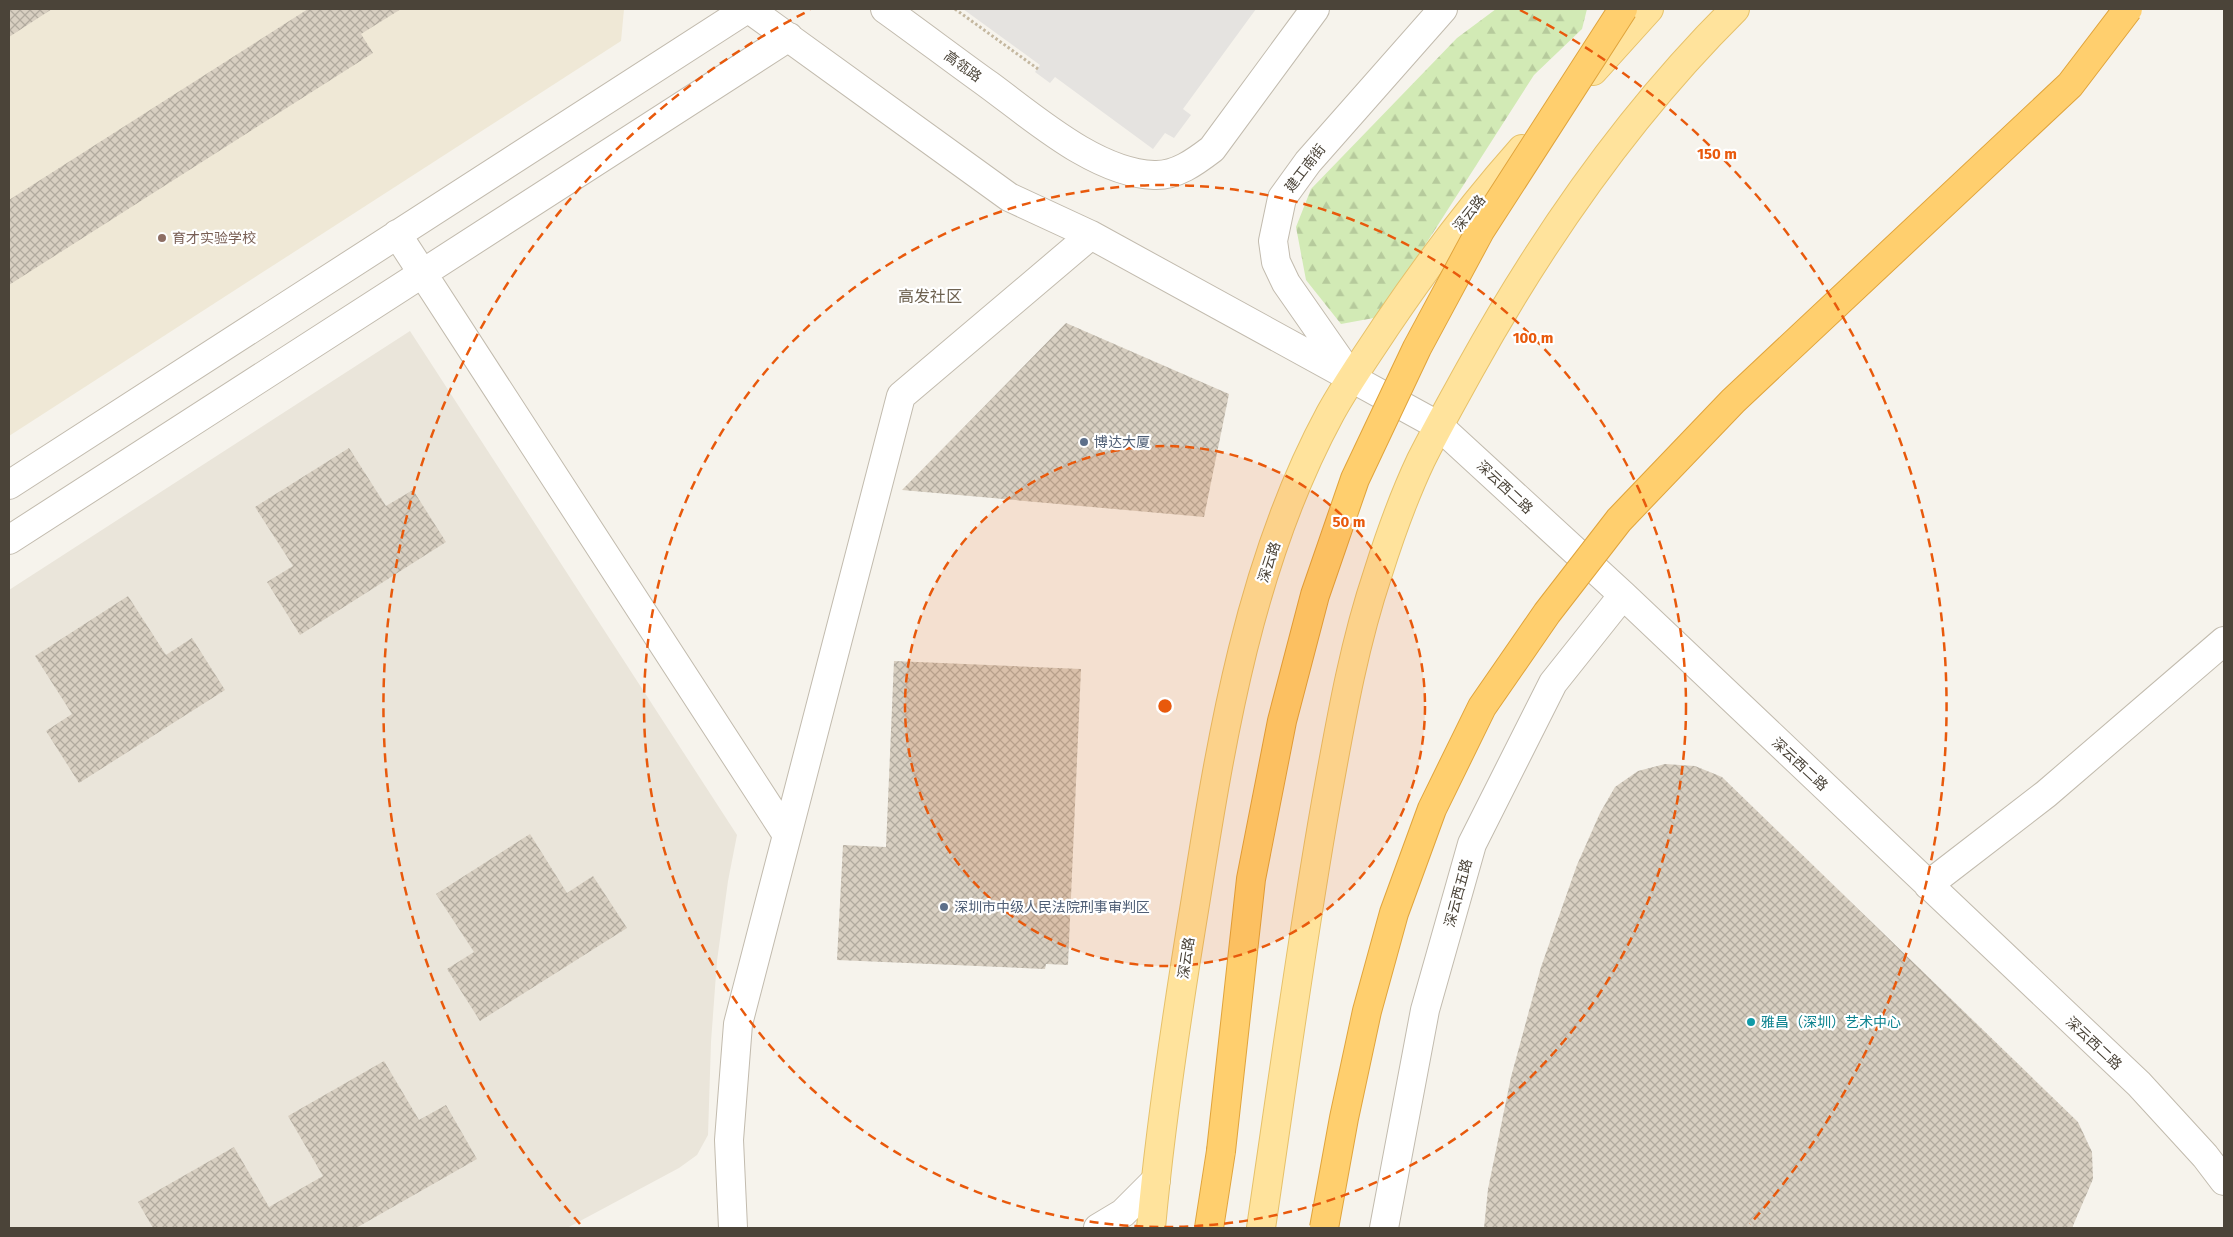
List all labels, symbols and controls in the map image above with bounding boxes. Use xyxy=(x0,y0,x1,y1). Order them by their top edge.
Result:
street label: 高瓴路 xyxy=(941,47,985,86)
street label: 建工南街 xyxy=(1281,141,1329,196)
text: 150 m xyxy=(1697,145,1737,163)
street label: 深云路 xyxy=(1450,192,1489,235)
place label: 育才实验学校 xyxy=(172,230,256,247)
marker: 育才实验学校 xyxy=(156,232,168,244)
district label: 高发社区 xyxy=(898,287,962,306)
text: 100 m xyxy=(1513,329,1553,347)
place label: 博达大厦 xyxy=(1094,434,1150,451)
marker: 博达大厦 xyxy=(1078,436,1090,448)
street label: 深云西二路 xyxy=(1473,457,1536,517)
text: 50 m xyxy=(1332,513,1366,531)
street label: 深云路 xyxy=(1255,540,1284,585)
centre of rings xyxy=(1156,697,1174,715)
street label: 深云西二路 xyxy=(1768,734,1831,794)
street label: 深云西五路 xyxy=(1441,857,1476,929)
place label: 深圳市中级人民法院刑事审判区 xyxy=(954,899,1150,916)
marker: 深圳市中级人民法院刑事审判区 xyxy=(938,901,950,913)
street label: 深云路 xyxy=(1175,936,1198,980)
street label: 深云西二路 xyxy=(2062,1013,2125,1073)
place label: 雅昌（深圳）艺术中心 xyxy=(1761,1014,1901,1031)
marker: 雅昌（深圳）艺术中心 xyxy=(1745,1016,1757,1028)

